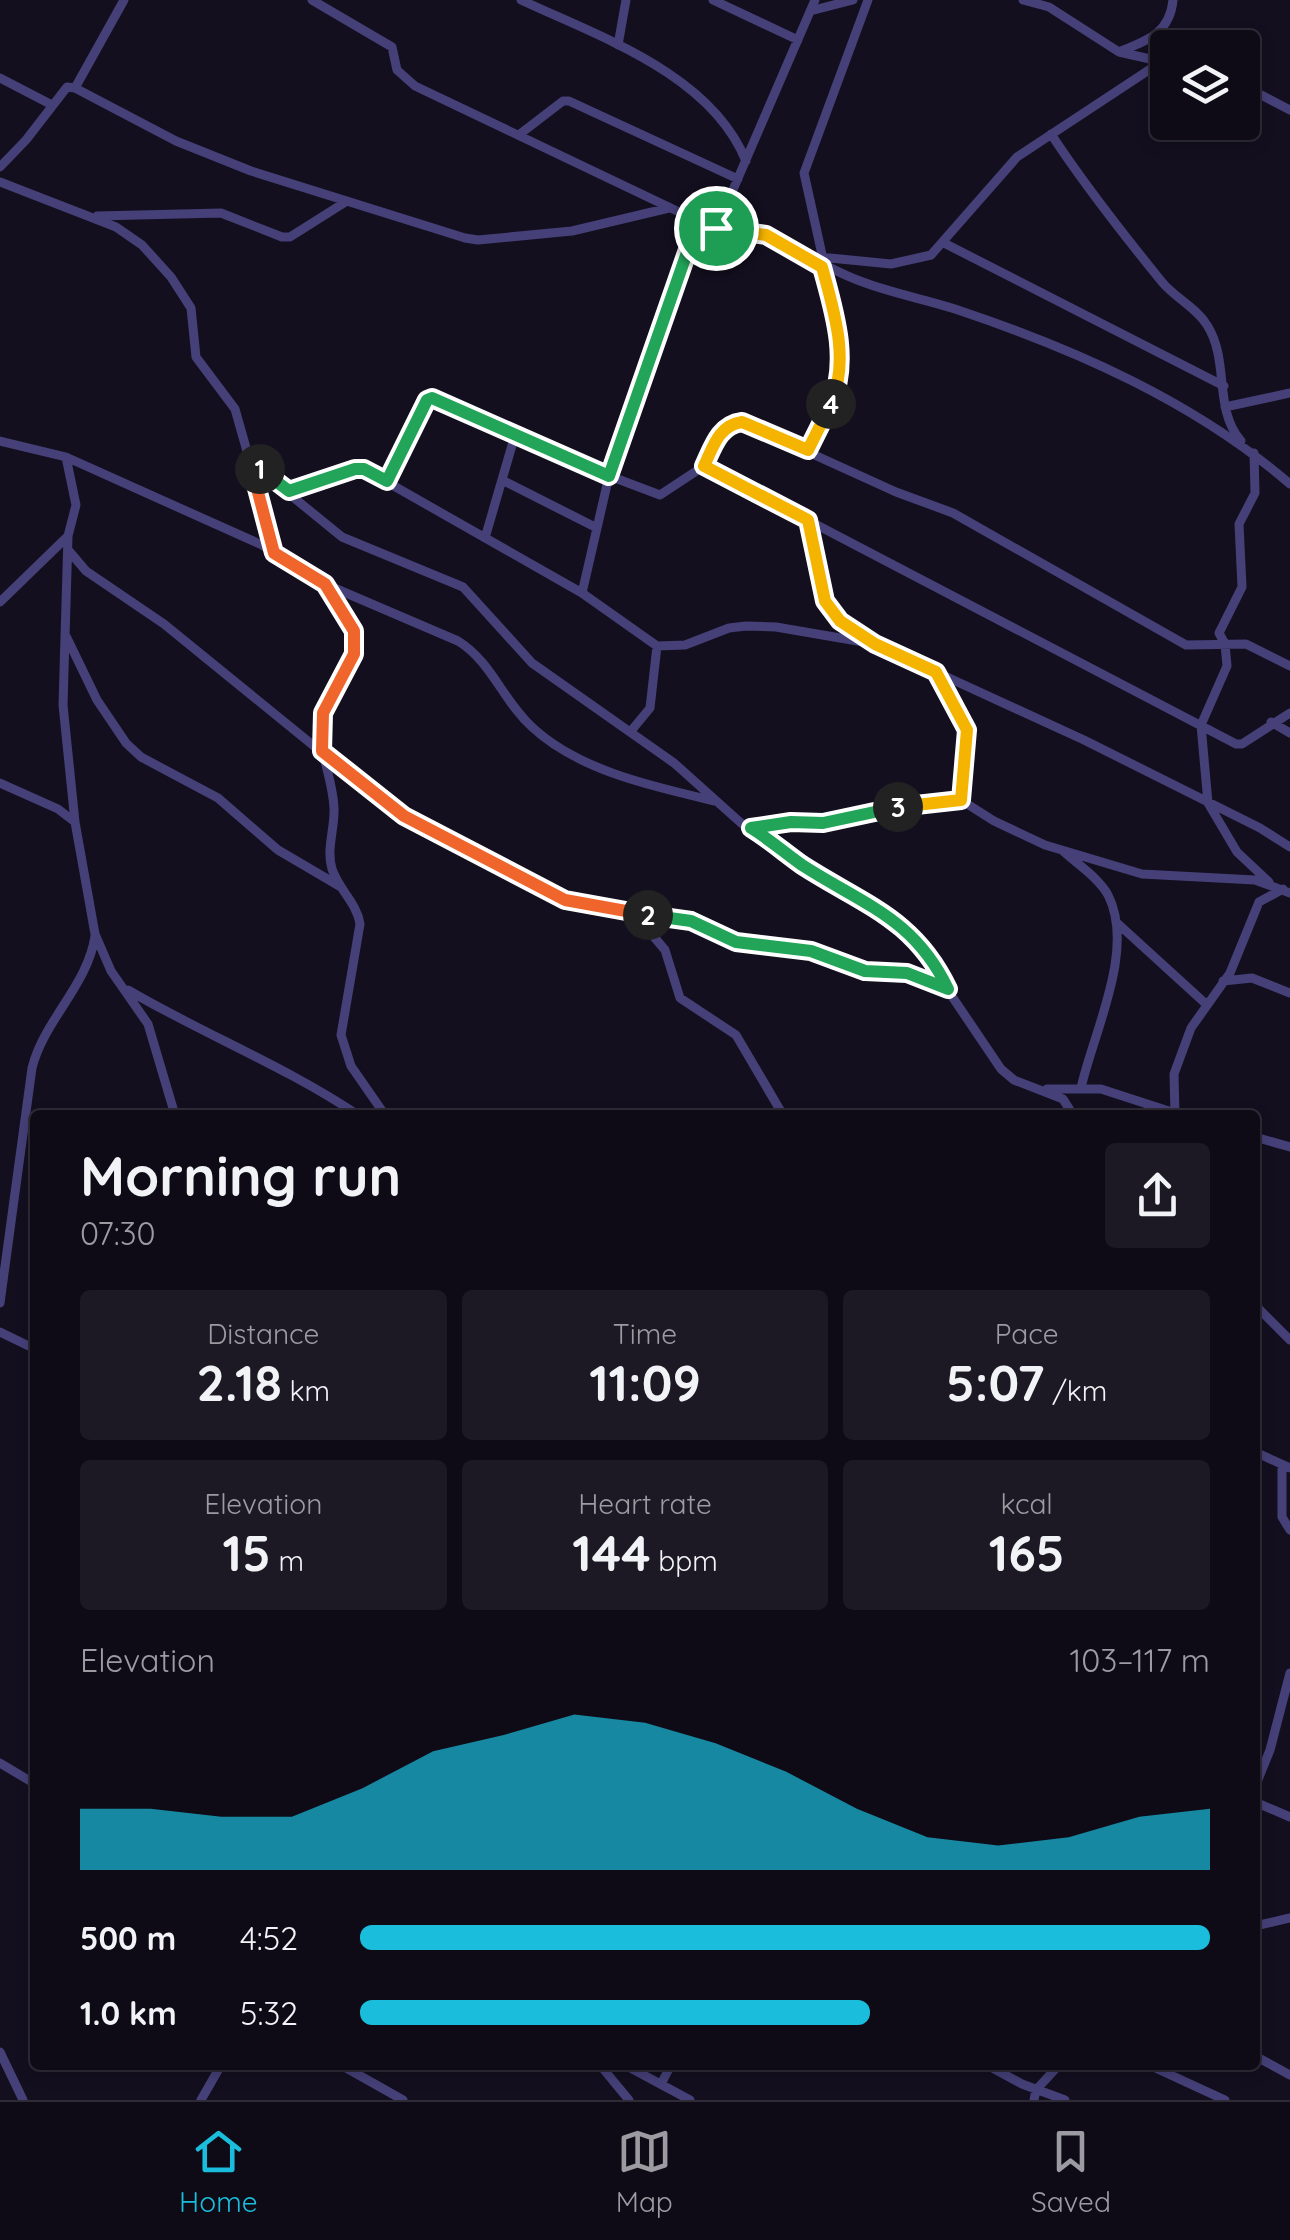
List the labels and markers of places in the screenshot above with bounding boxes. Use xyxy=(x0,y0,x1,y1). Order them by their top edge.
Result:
pin xyxy=(674,186,759,271)
pin: 4 xyxy=(806,379,856,429)
pin: 1 xyxy=(235,444,285,494)
pin: 3 xyxy=(873,782,923,832)
pin: 2 xyxy=(623,890,673,940)

